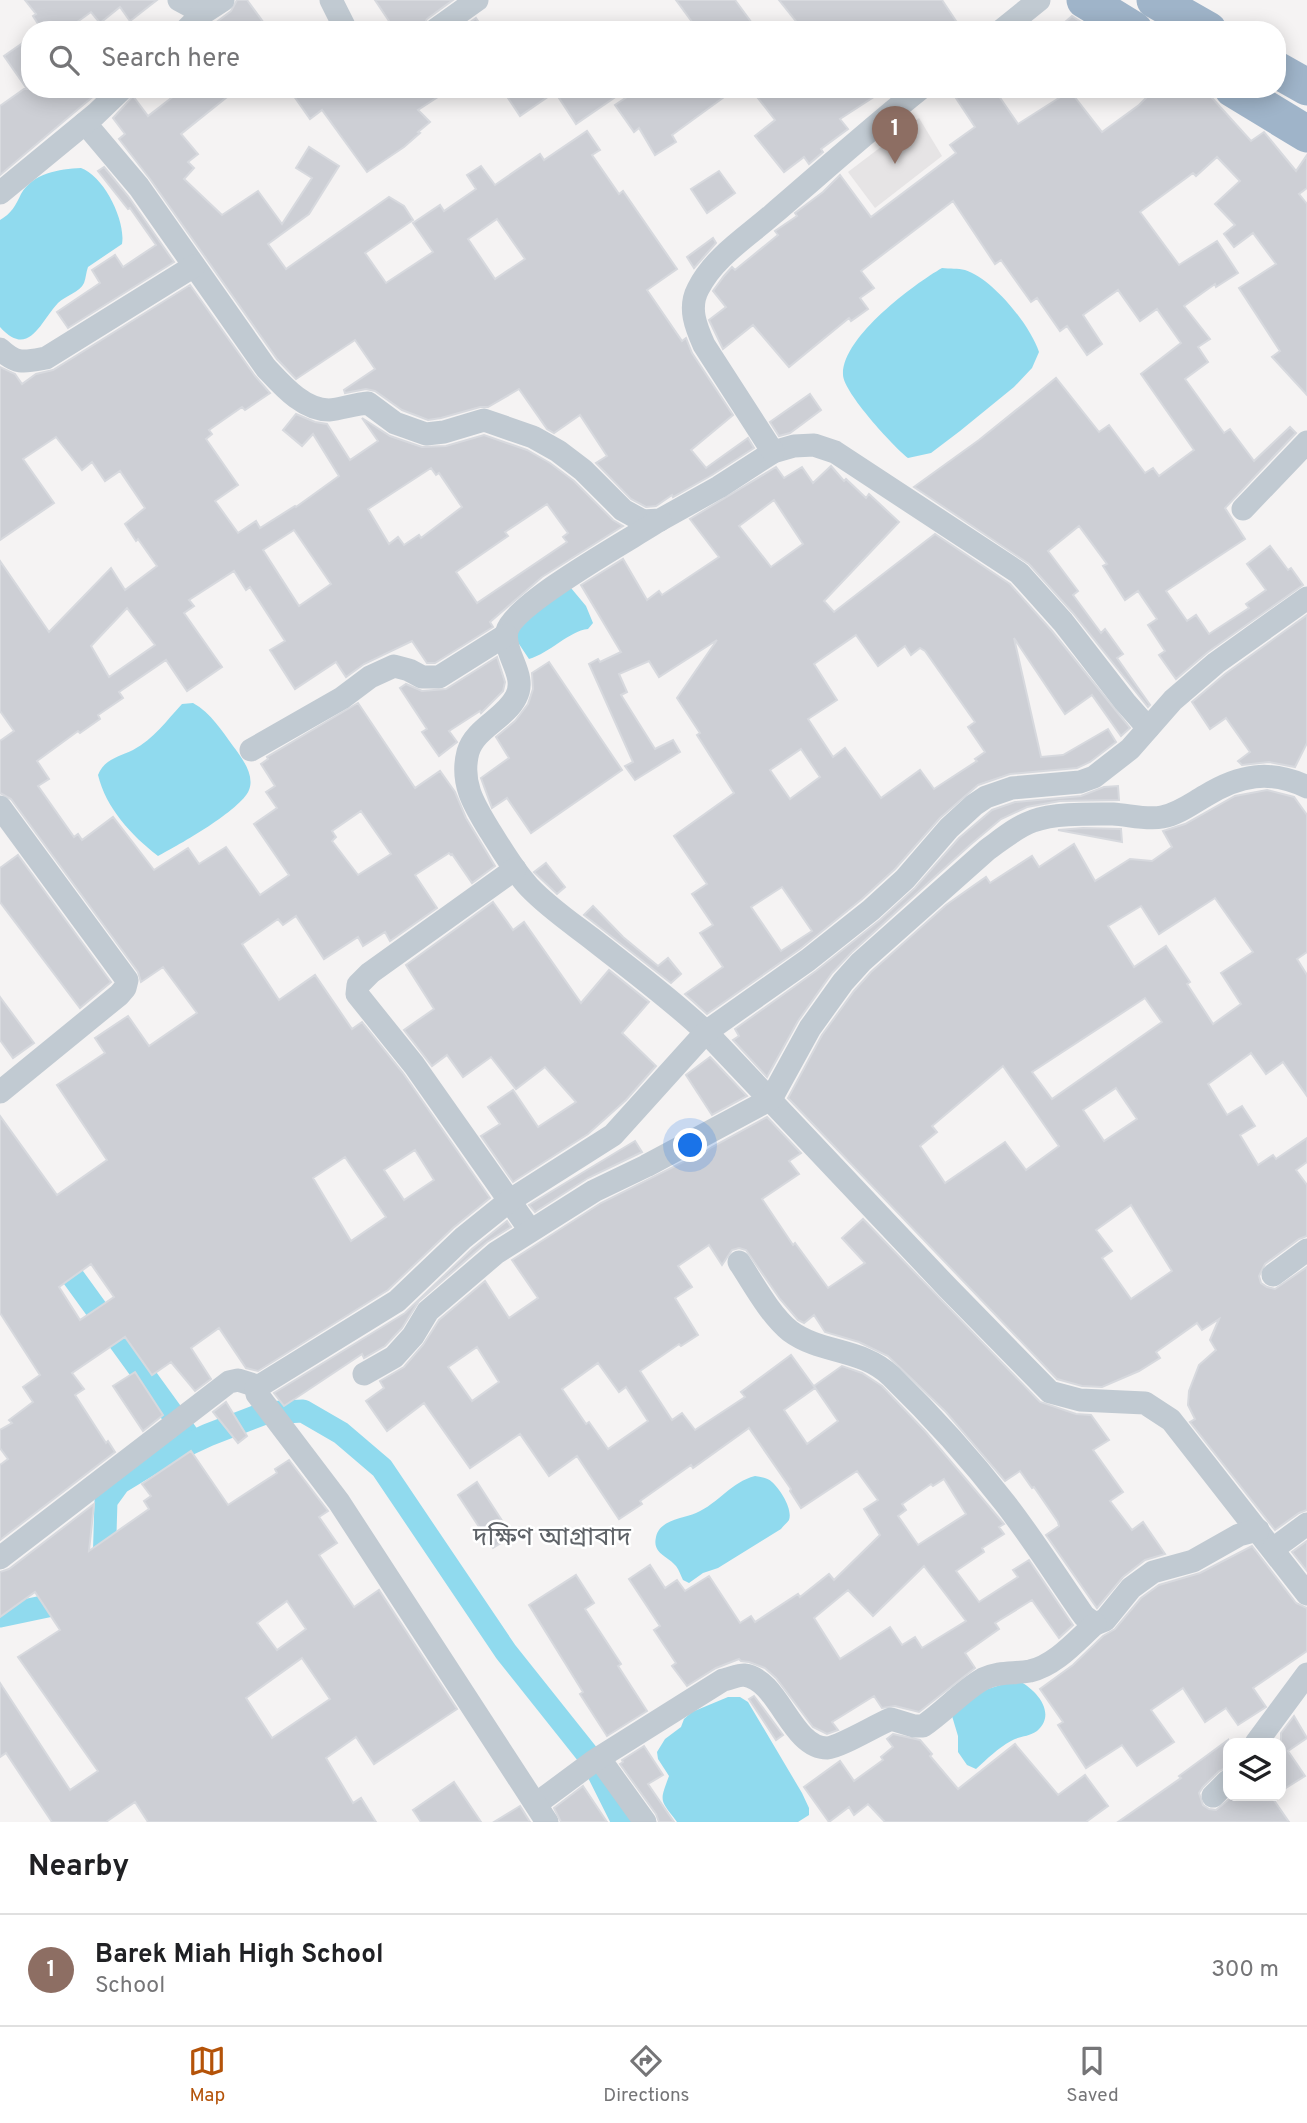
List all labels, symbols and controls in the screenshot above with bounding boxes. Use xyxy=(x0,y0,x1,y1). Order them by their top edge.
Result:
search box xyxy=(21,21,1286,98)
icon: search xyxy=(45,41,83,79)
text: Search here xyxy=(101,43,240,76)
pin: 1 xyxy=(872,106,918,164)
your location xyxy=(673,1128,707,1162)
district label: দক্ষিণ আগ্রাবাদ xyxy=(472,1522,631,1555)
map controls xyxy=(1223,1738,1286,1801)
button: layers xyxy=(1223,1738,1286,1801)
text: Nearby xyxy=(28,1849,129,1886)
text: Barek Miah High School xyxy=(95,1939,384,1972)
text: 1 xyxy=(46,1956,56,1985)
text: 300 m xyxy=(1211,1956,1279,1985)
text: School xyxy=(95,1972,165,2001)
tab: Map xyxy=(188,2042,226,2108)
tab: Directions xyxy=(603,2042,690,2108)
tab: Saved xyxy=(1066,2042,1119,2108)

